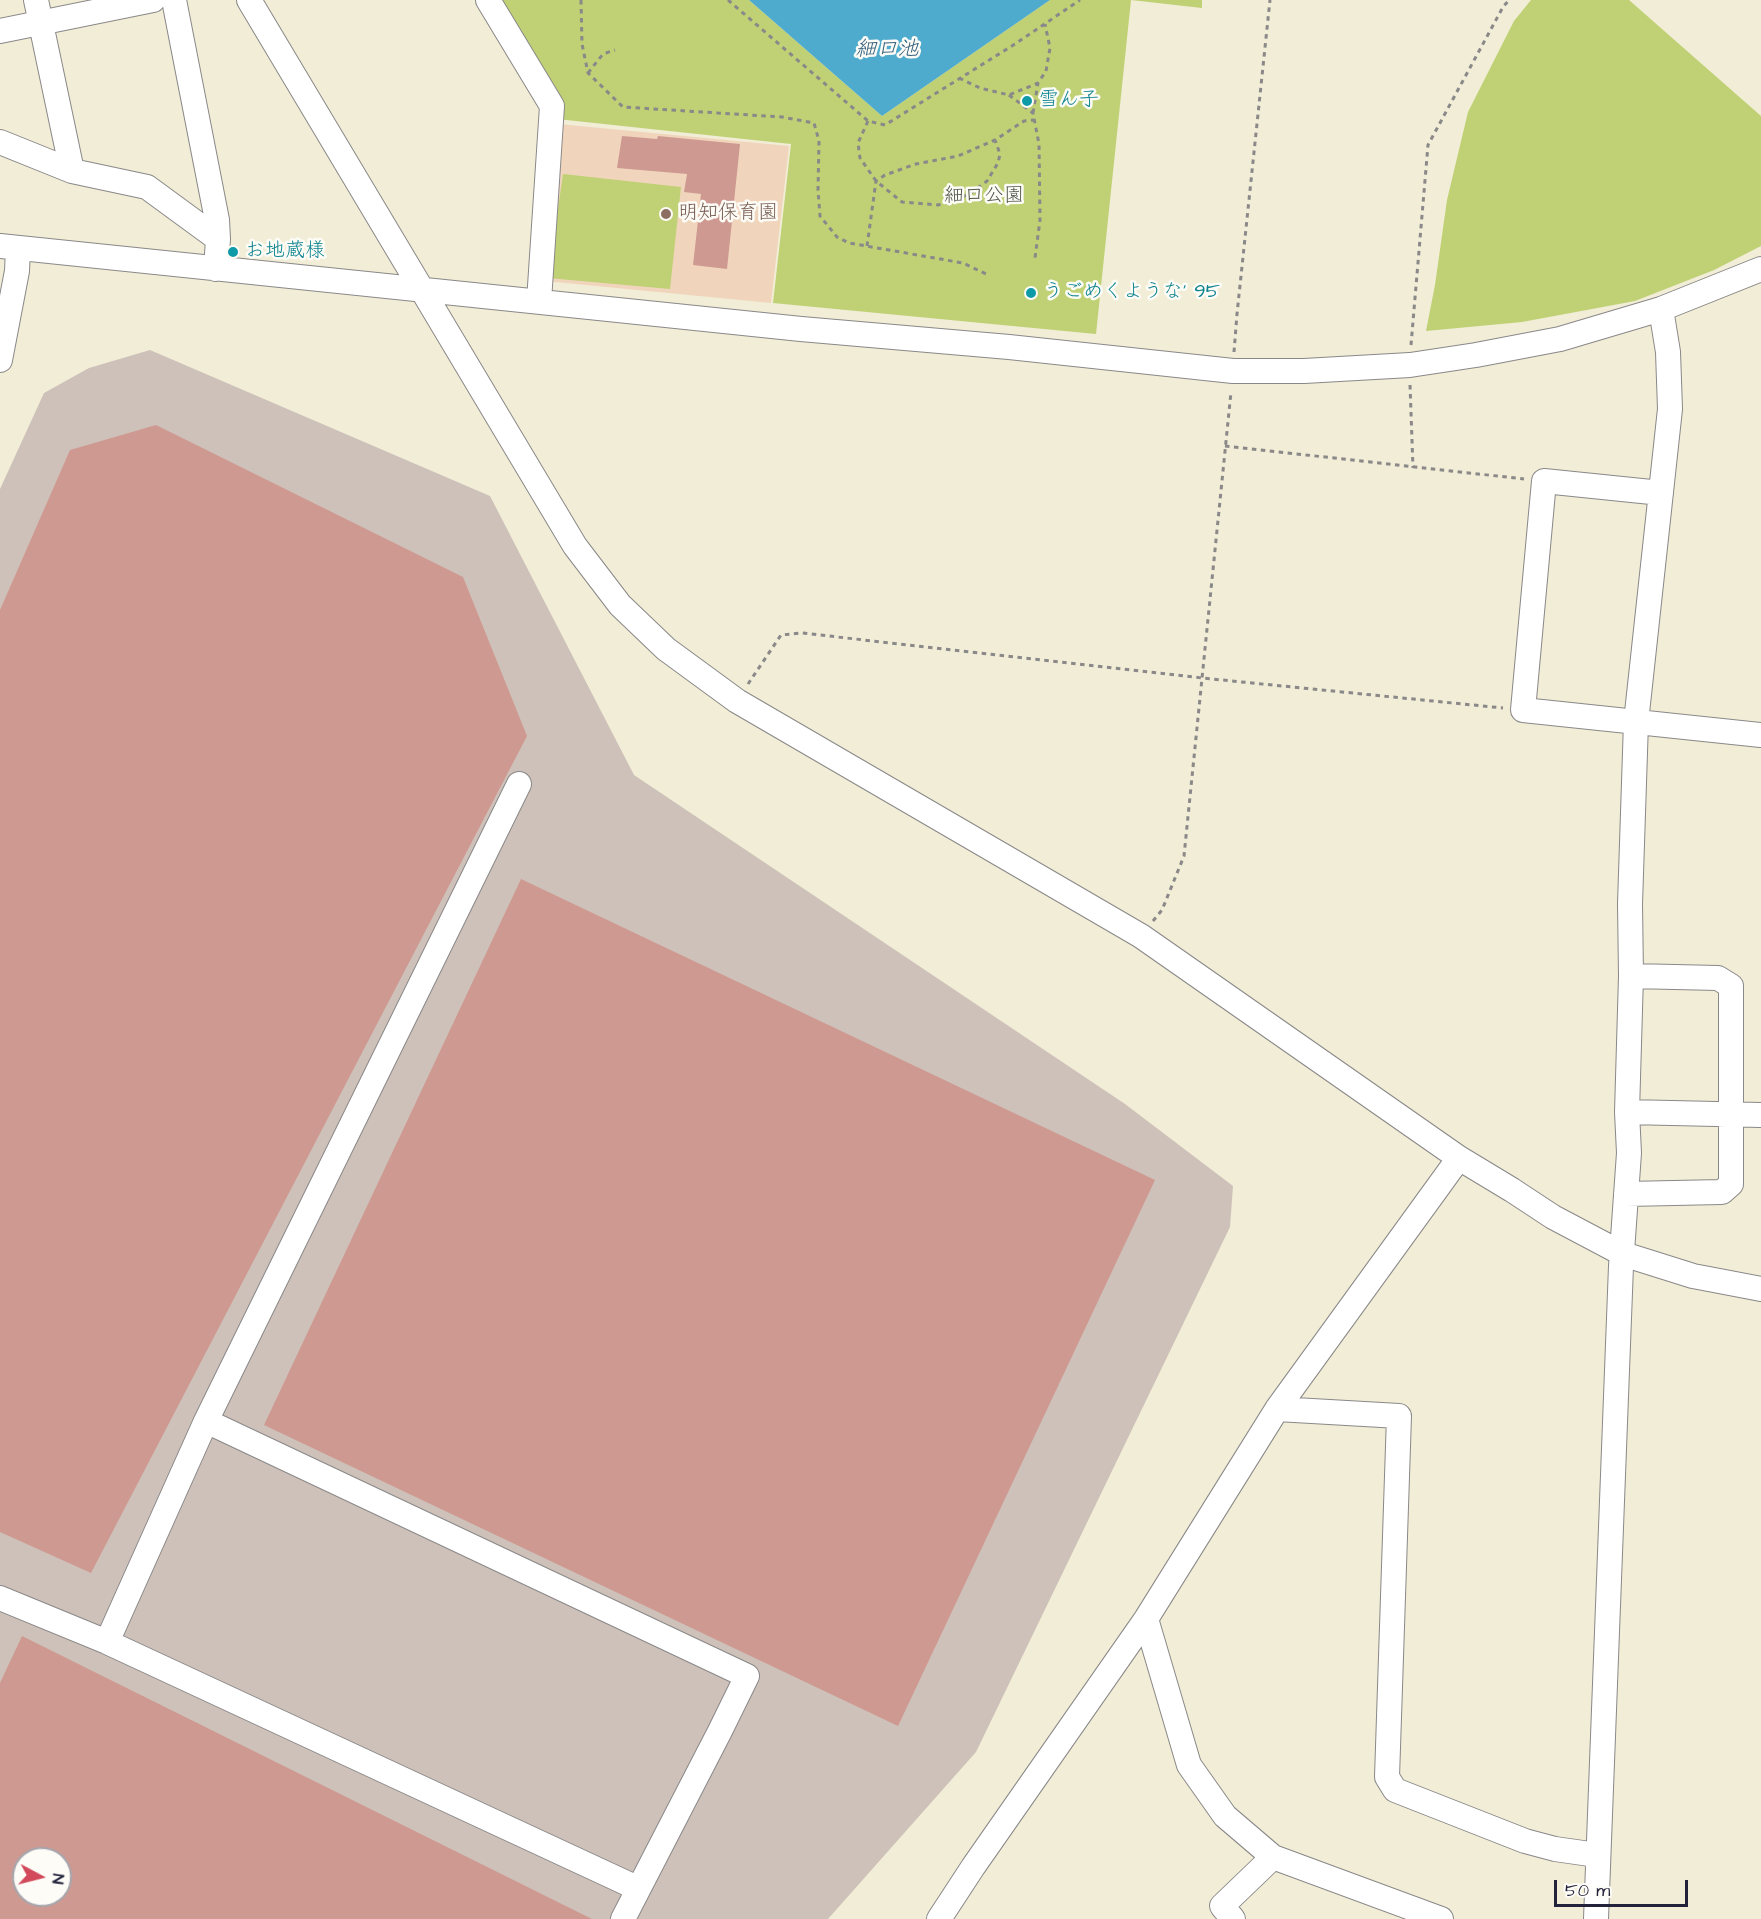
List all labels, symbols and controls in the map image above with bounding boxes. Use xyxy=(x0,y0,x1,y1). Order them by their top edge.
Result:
water label: 細口池 xyxy=(856,38,918,64)
place label: 雪ん子 xyxy=(1039,89,1099,113)
marker: 雪ん子 xyxy=(1020,94,1034,108)
park label: 細口公園 xyxy=(944,185,1024,209)
place label: 明知保育園 xyxy=(678,202,778,226)
marker: 明知保育園 xyxy=(659,207,673,221)
place label: お地蔵様 xyxy=(245,240,325,264)
marker: お地蔵様 xyxy=(226,245,240,259)
place label: うごめくような' 95 xyxy=(1043,281,1220,305)
marker: うごめくような' 95 xyxy=(1024,286,1038,300)
north arrow xyxy=(12,1847,72,1907)
scale bar xyxy=(1557,1868,1690,1906)
text: N xyxy=(46,1873,69,1885)
text: 50 m xyxy=(1565,1878,1610,1903)

